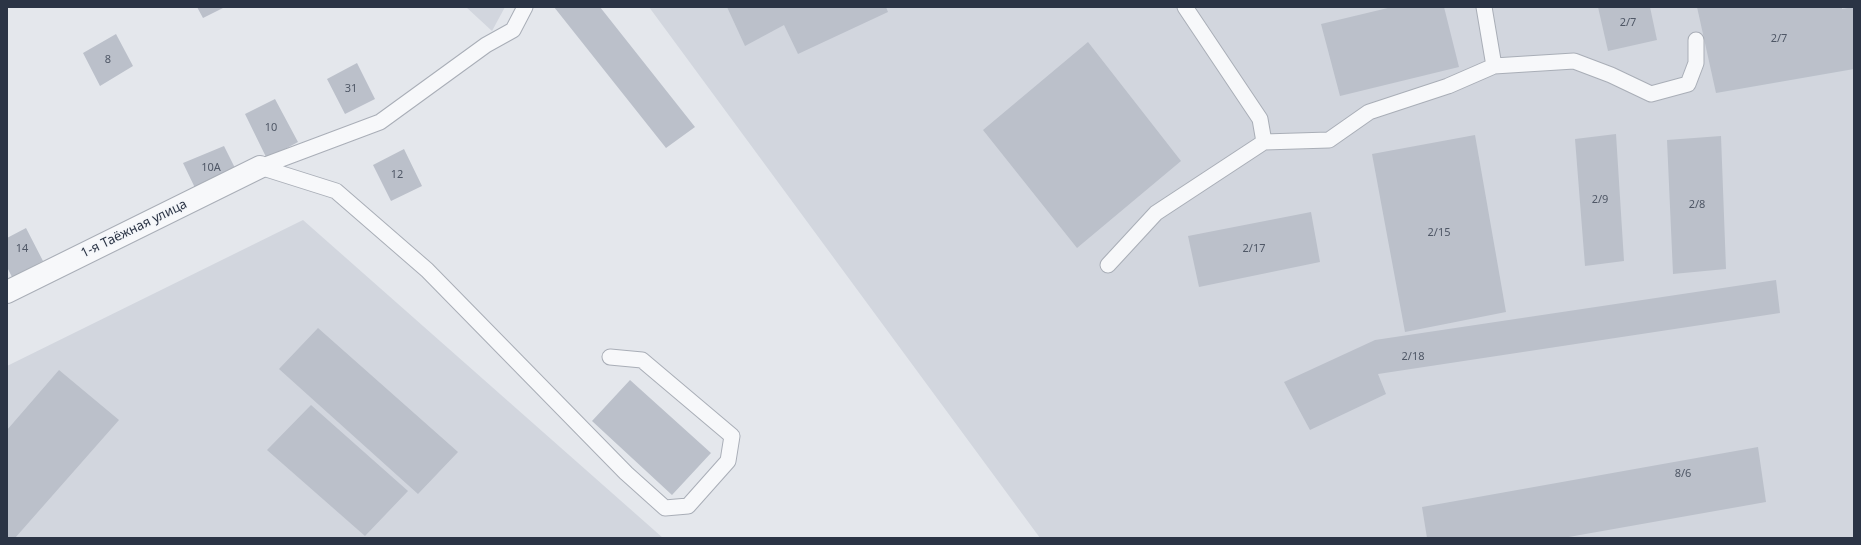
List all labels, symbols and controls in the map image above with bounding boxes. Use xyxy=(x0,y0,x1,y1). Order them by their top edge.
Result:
house number: 2/7 xyxy=(1620,16,1636,30)
house number: 2/7 xyxy=(1771,32,1787,46)
house number: 8 xyxy=(105,53,111,67)
house number: 31 xyxy=(345,82,357,96)
house number: 10 xyxy=(265,121,277,135)
house number: 10А xyxy=(201,161,221,175)
house number: 12 xyxy=(391,168,403,182)
house number: 2/9 xyxy=(1592,193,1608,207)
street label: 1-я Таёжная улица xyxy=(78,197,190,261)
house number: 2/8 xyxy=(1689,198,1705,212)
house number: 2/15 xyxy=(1428,226,1450,240)
house number: 14 xyxy=(16,242,28,256)
house number: 2/17 xyxy=(1243,242,1265,256)
house number: 2/18 xyxy=(1402,350,1424,364)
house number: 8/6 xyxy=(1675,467,1691,481)

